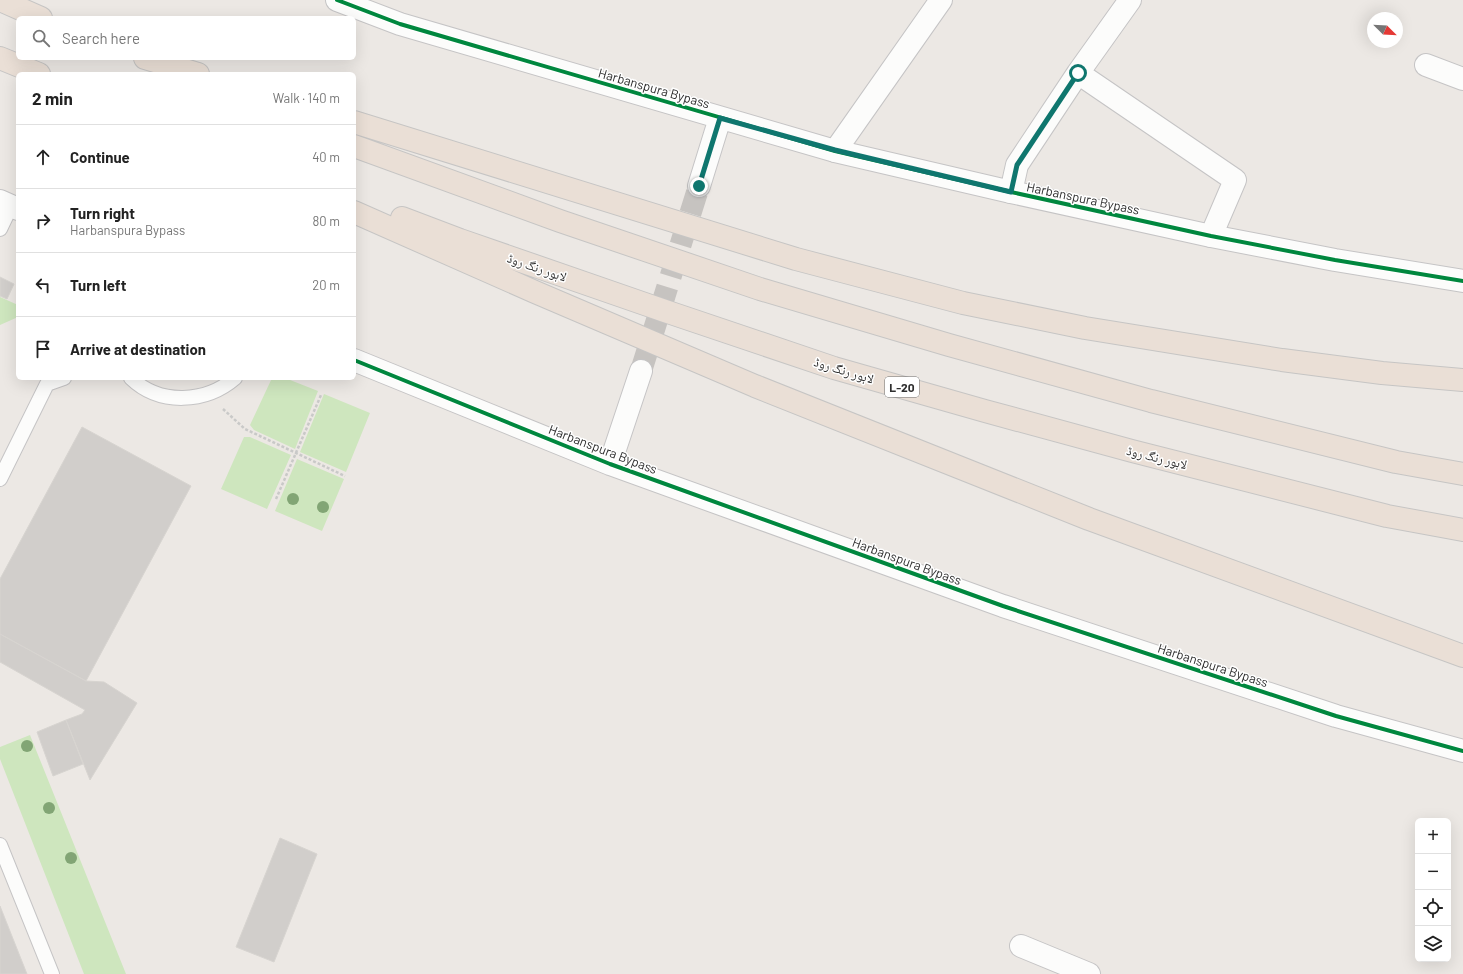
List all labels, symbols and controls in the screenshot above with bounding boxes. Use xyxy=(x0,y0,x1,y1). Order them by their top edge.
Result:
north arrow xyxy=(1367,12,1403,48)
search box xyxy=(16,16,356,60)
icon: search xyxy=(30,27,52,49)
text: Search here xyxy=(62,29,140,47)
street label: Harbanspura Bypass xyxy=(596,64,712,112)
route start xyxy=(1069,64,1087,82)
text: 2 min xyxy=(32,88,73,108)
text: Walk · 140 m xyxy=(273,90,340,106)
icon: ahead xyxy=(32,146,54,168)
text: Continue xyxy=(70,148,130,166)
text: 40 m xyxy=(312,149,340,165)
route end xyxy=(690,177,708,195)
street label: Harbanspura Bypass xyxy=(1025,178,1141,218)
text: Turn right xyxy=(70,204,135,222)
icon: right xyxy=(32,210,54,232)
text: 80 m xyxy=(313,213,340,229)
text: Harbanspura Bypass xyxy=(70,222,185,238)
street label: لاہور رنگ روڈ xyxy=(505,249,569,286)
icon: left xyxy=(32,274,54,296)
text: Turn left xyxy=(70,276,126,294)
text: 20 m xyxy=(312,277,340,293)
icon: arrive xyxy=(32,338,54,360)
text: Arrive at destination xyxy=(70,340,206,358)
street label: لاہور رنگ روڈ xyxy=(812,353,876,388)
road number: L-20 xyxy=(885,377,919,397)
street label: Harbanspura Bypass xyxy=(546,421,660,477)
street label: لاہور رنگ روڈ xyxy=(1125,442,1189,473)
street label: Harbanspura Bypass xyxy=(850,534,964,588)
street label: Harbanspura Bypass xyxy=(1156,640,1270,690)
map controls xyxy=(1415,818,1451,962)
button: + xyxy=(1415,818,1451,854)
button: − xyxy=(1415,854,1451,890)
button: locate xyxy=(1415,890,1451,926)
button: layers xyxy=(1415,926,1451,962)

